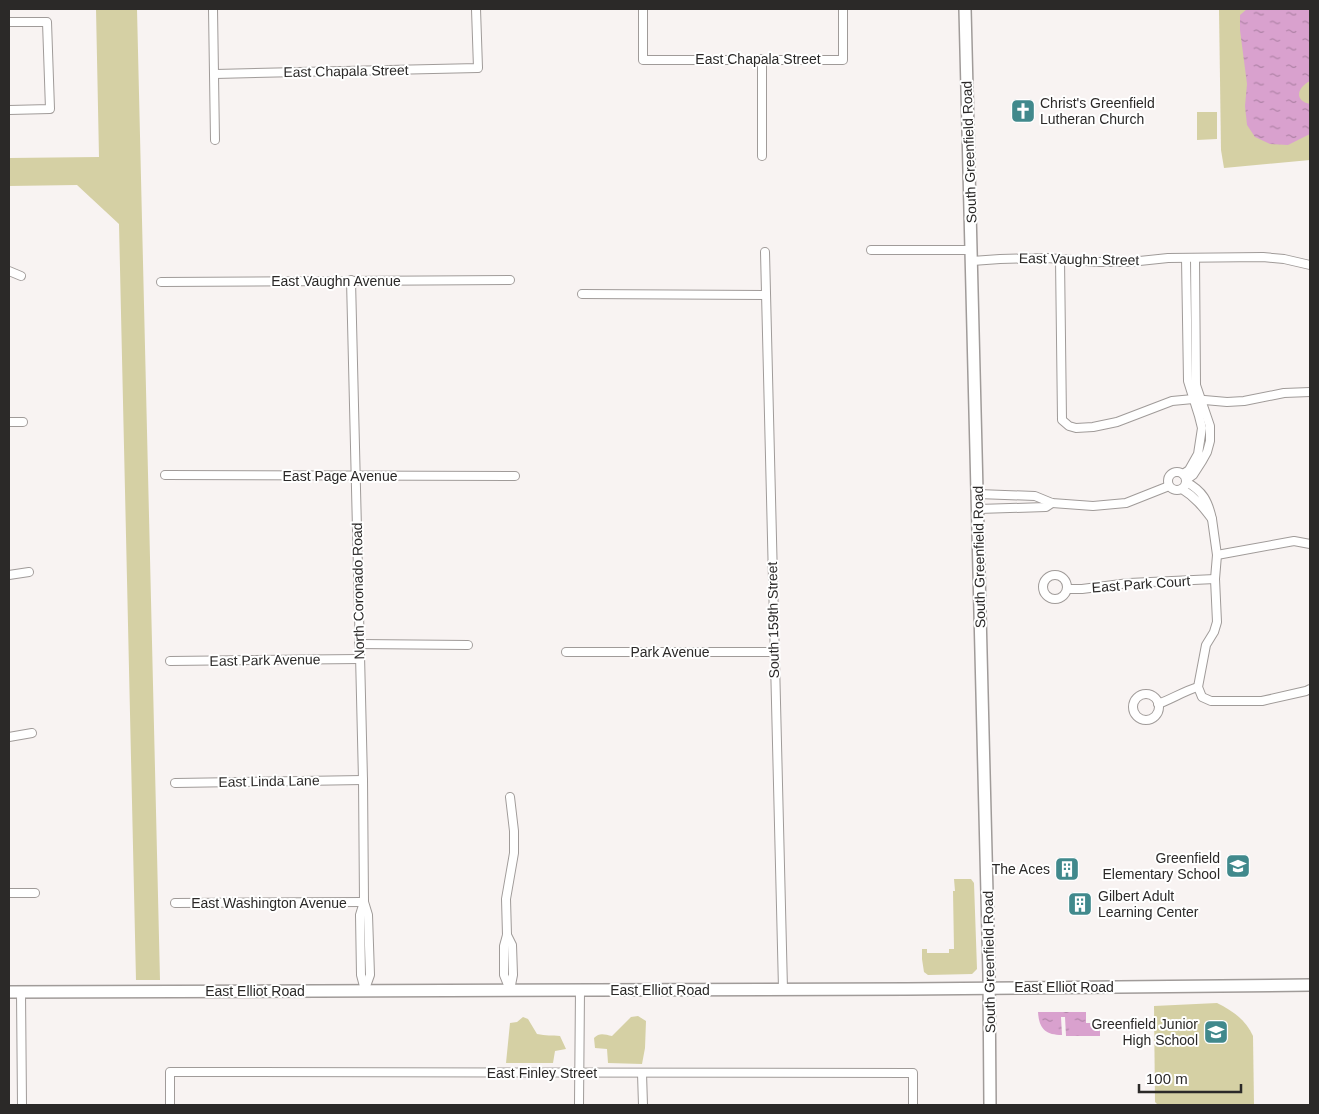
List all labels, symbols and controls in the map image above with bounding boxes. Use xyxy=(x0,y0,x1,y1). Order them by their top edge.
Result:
street label: East Chapala Street xyxy=(695,51,821,67)
street label: East Chapala Street xyxy=(283,62,409,80)
street label: South Greenfield Road xyxy=(959,81,979,223)
place label: Christ's Greenfield Lutheran Church xyxy=(1040,95,1155,127)
church icon: Christ's Greenfield Lutheran Church xyxy=(1010,98,1036,124)
street label: East Vaughn Street xyxy=(1019,250,1139,268)
street label: East Vaughn Avenue xyxy=(271,273,401,289)
street label: East Page Avenue xyxy=(283,468,398,484)
street label: South Greenfield Road xyxy=(970,486,988,628)
street label: North Coronado Road xyxy=(349,522,367,660)
street label: South 159th Street xyxy=(764,561,782,679)
street label: East Park Court xyxy=(1091,573,1191,595)
street label: Park Avenue xyxy=(630,644,710,660)
street label: East Park Avenue xyxy=(209,651,321,669)
street label: East Linda Lane xyxy=(218,772,320,790)
place label: Greenfield Elementary School xyxy=(1102,850,1220,882)
school or university icon: Greenfield Elementary School xyxy=(1225,853,1251,879)
building icon: The Aces xyxy=(1054,856,1080,882)
place label: The Aces xyxy=(992,861,1050,877)
place label: Gilbert Adult Learning Center xyxy=(1098,888,1199,920)
street label: South Greenfield Road xyxy=(980,891,998,1033)
building icon: Gilbert Adult Learning Center xyxy=(1067,891,1093,917)
street label: East Washington Avenue xyxy=(191,895,347,911)
street label: East Elliot Road xyxy=(1014,979,1114,995)
street label: East Elliot Road xyxy=(610,982,710,998)
street label: East Elliot Road xyxy=(205,983,305,999)
place label: Greenfield Junior High School xyxy=(1091,1016,1198,1048)
school or university icon: Greenfield Junior High School xyxy=(1203,1019,1229,1045)
scale bar xyxy=(1139,1062,1242,1094)
street label: East Finley Street xyxy=(487,1065,597,1081)
text: 100 m xyxy=(1146,1070,1188,1087)

